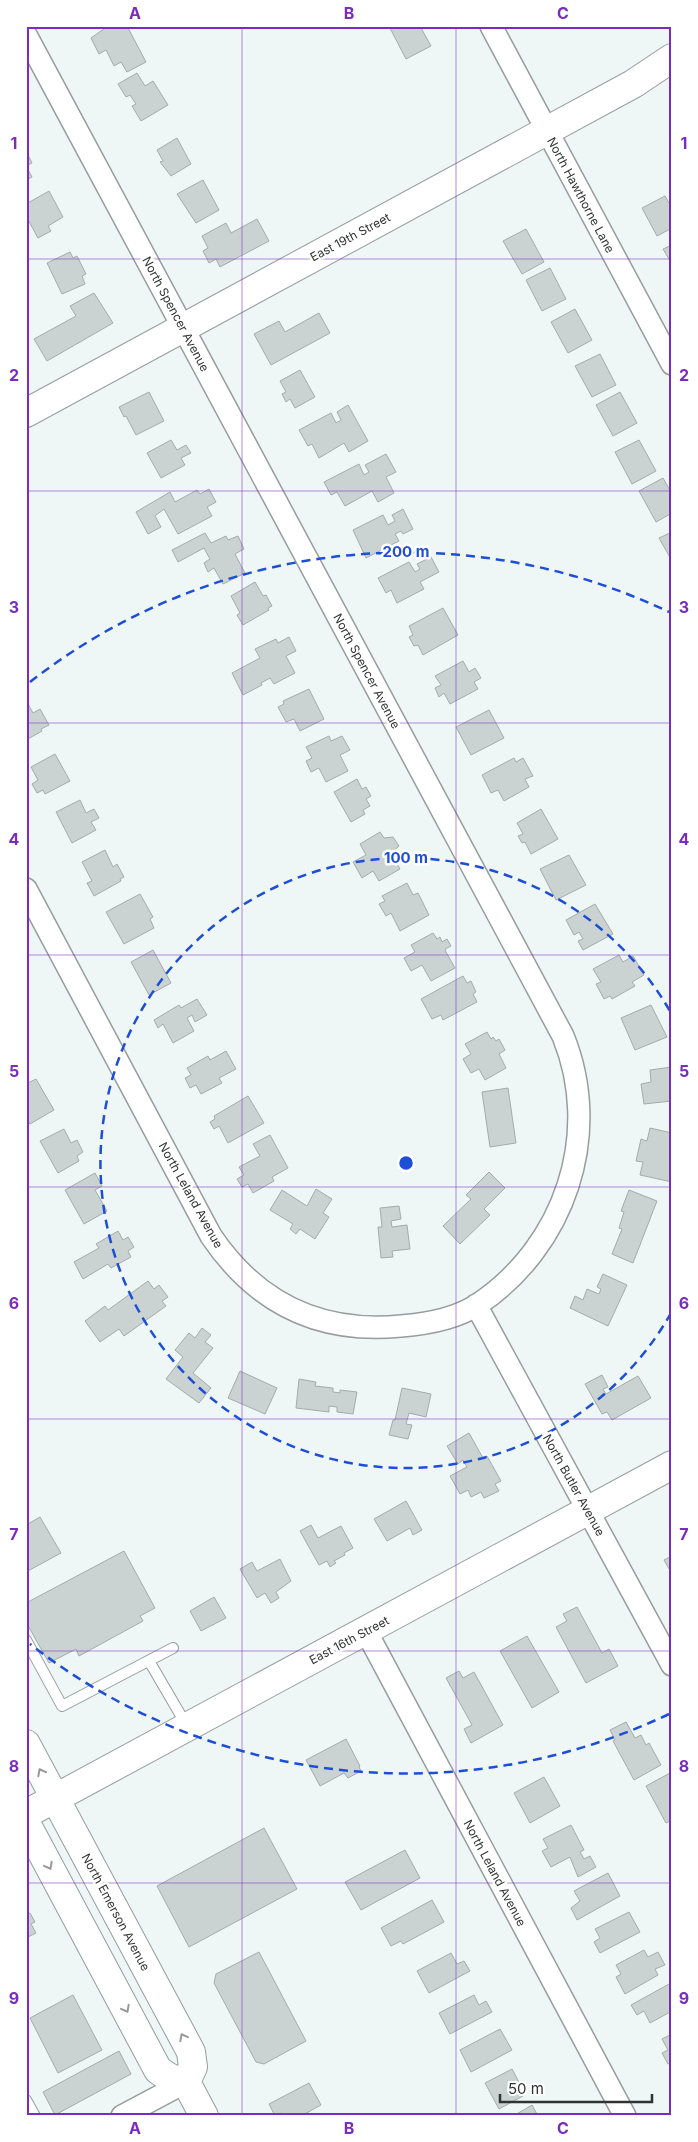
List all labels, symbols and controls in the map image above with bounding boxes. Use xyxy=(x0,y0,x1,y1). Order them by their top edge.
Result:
text: A xyxy=(129,3,141,23)
text: B xyxy=(344,3,354,23)
text: C xyxy=(557,3,569,23)
text: 1 xyxy=(11,133,17,153)
text: 1 xyxy=(681,133,687,153)
street label: North Hawthorne Lane xyxy=(544,135,618,255)
street label: East 19th Street xyxy=(307,210,393,264)
street label: North Spencer Avenue xyxy=(139,254,213,374)
text: 2 xyxy=(9,365,19,385)
text: 2 xyxy=(679,365,689,385)
text: 200 m xyxy=(383,542,429,561)
text: 3 xyxy=(9,597,19,617)
text: 3 xyxy=(679,597,689,617)
street label: North Spencer Avenue xyxy=(330,611,404,731)
text: 4 xyxy=(9,829,20,849)
text: 4 xyxy=(679,829,690,849)
text: 100 m xyxy=(384,848,428,867)
text: 5 xyxy=(9,1061,19,1081)
text: 5 xyxy=(679,1061,689,1081)
street label: North Leland Avenue xyxy=(156,1139,226,1251)
centre of rings xyxy=(397,1154,415,1172)
text: 6 xyxy=(9,1293,19,1313)
text: 6 xyxy=(679,1293,689,1313)
street label: North Butler Avenue xyxy=(540,1431,608,1539)
text: 7 xyxy=(9,1524,19,1544)
text: 7 xyxy=(679,1524,689,1544)
street label: East 16th Street xyxy=(307,1613,392,1667)
text: 8 xyxy=(9,1756,19,1776)
text: 8 xyxy=(679,1756,689,1776)
one-way arrow xyxy=(37,1768,47,1777)
street label: North Leland Avenue xyxy=(461,1817,529,1929)
street label: North Emerson Avenue xyxy=(79,1851,153,1973)
one-way arrow xyxy=(43,1860,53,1869)
text: 9 xyxy=(9,1988,19,2008)
text: 9 xyxy=(679,1988,689,2008)
one-way arrow xyxy=(120,2004,130,2013)
one-way arrow xyxy=(179,2033,189,2042)
scale bar xyxy=(500,2072,653,2104)
text: 50 m xyxy=(508,2079,544,2098)
text: A xyxy=(129,2118,141,2138)
text: B xyxy=(344,2118,354,2138)
text: C xyxy=(557,2118,569,2138)

